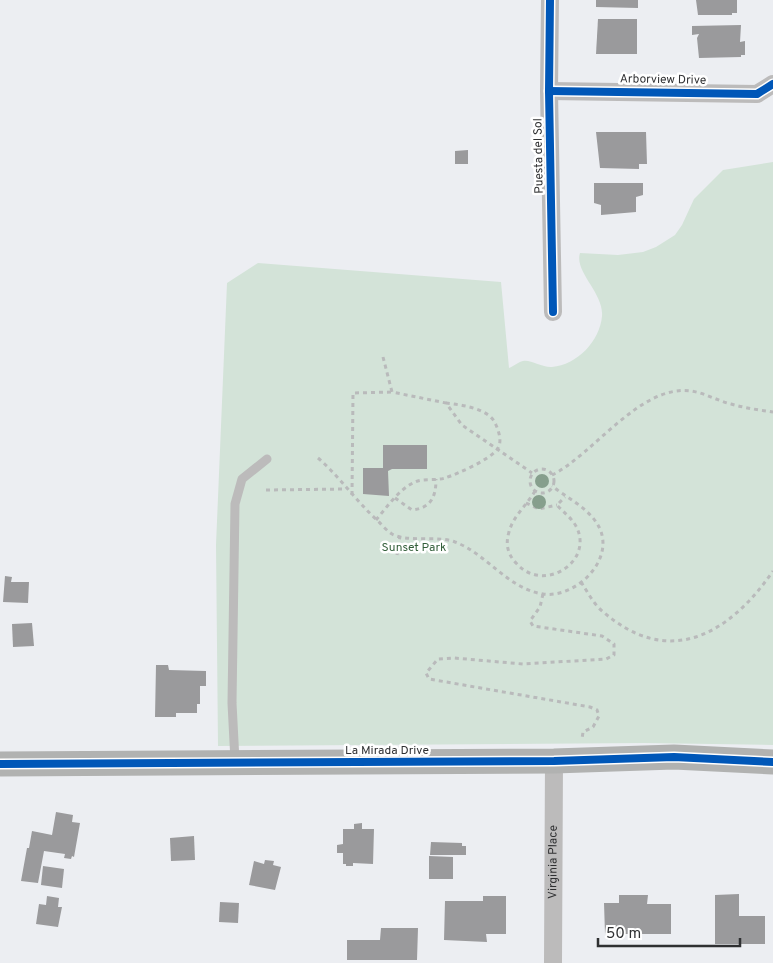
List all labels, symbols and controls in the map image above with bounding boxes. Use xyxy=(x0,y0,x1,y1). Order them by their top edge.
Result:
street label: Arborview Drive xyxy=(620,71,706,89)
street label: Puesta del Sol xyxy=(530,118,548,194)
park label: Sunset Park xyxy=(382,540,446,556)
street label: La Mirada Drive xyxy=(345,743,429,759)
street label: Virginia Place xyxy=(545,825,562,899)
scale bar xyxy=(598,916,740,948)
text: 50 m xyxy=(606,925,641,944)

